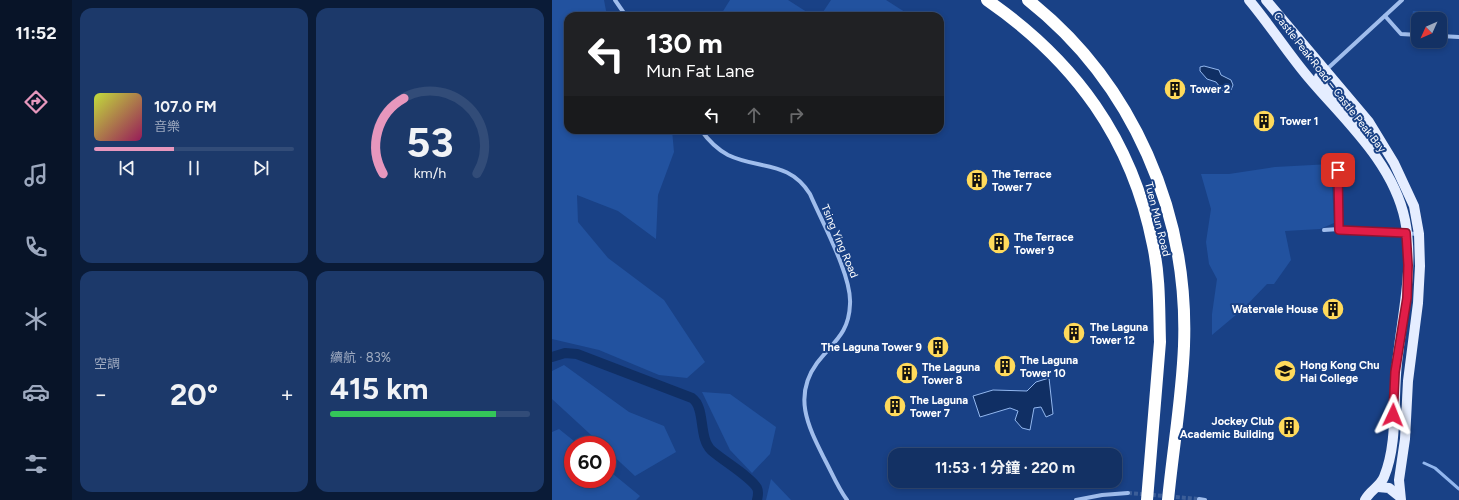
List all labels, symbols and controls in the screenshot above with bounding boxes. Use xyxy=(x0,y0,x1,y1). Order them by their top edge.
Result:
street label: Castle Peak Road – Castle Peak Bay xyxy=(1271,9,1389,155)
north arrow xyxy=(1411,12,1447,48)
map controls xyxy=(1411,12,1447,48)
text: 11:52 xyxy=(15,22,57,44)
text: 130 m xyxy=(646,26,723,60)
icon: left xyxy=(580,28,632,80)
text: Mun Fat Lane xyxy=(646,60,754,82)
building icon: Tower 2 xyxy=(1162,76,1188,102)
place label: Tower 2 xyxy=(1190,83,1230,96)
icon: directions xyxy=(22,88,50,116)
text: 107.0 FM xyxy=(154,98,217,116)
icon: left xyxy=(701,104,723,126)
icon: ahead xyxy=(743,104,765,126)
icon: right xyxy=(785,104,807,126)
building icon: Tower 1 xyxy=(1251,108,1277,134)
place label: Tower 1 xyxy=(1280,115,1318,128)
text: 53 xyxy=(406,116,454,166)
text: 音樂 xyxy=(154,119,180,134)
pin xyxy=(1321,153,1355,187)
icon: previous xyxy=(116,157,138,179)
icon: pause xyxy=(183,157,205,179)
icon: next xyxy=(250,157,272,179)
icon: arrive xyxy=(1327,159,1349,181)
icon: music xyxy=(22,161,50,189)
text: km/h xyxy=(414,163,446,181)
building icon: The Terrace Tower 7 xyxy=(964,167,990,193)
place label: The Terrace Tower 7 xyxy=(992,168,1052,194)
street label: Tuen Mun Road xyxy=(1142,181,1173,258)
street label: Tsing Ying Road xyxy=(818,203,861,280)
building icon: The Terrace Tower 9 xyxy=(986,230,1012,256)
place label: The Terrace Tower 9 xyxy=(1014,231,1074,257)
icon: phone xyxy=(22,233,50,261)
building icon: Watervale House xyxy=(1320,296,1346,322)
place label: Watervale House xyxy=(1232,303,1318,316)
icon: climate xyxy=(22,305,50,333)
building icon: The Laguna Tower 12 xyxy=(1061,320,1087,346)
place label: The Laguna Tower 12 xyxy=(1090,321,1148,347)
building icon: The Laguna Tower 9 xyxy=(925,334,951,360)
place label: The Laguna Tower 9 xyxy=(821,341,922,354)
text: 續航 · 83% xyxy=(330,350,391,365)
building icon: The Laguna Tower 10 xyxy=(992,353,1018,379)
place label: The Laguna Tower 10 xyxy=(1020,354,1078,380)
text: 空調 xyxy=(94,356,120,371)
school or university icon: Hong Kong Chu Hai College xyxy=(1272,358,1298,384)
place label: Hong Kong Chu Hai College xyxy=(1300,359,1379,385)
building icon: The Laguna Tower 8 xyxy=(894,360,920,386)
place label: The Laguna Tower 8 xyxy=(922,361,980,387)
text: 415 km xyxy=(330,370,429,407)
text: 20° xyxy=(170,376,218,413)
icon: car xyxy=(22,378,50,406)
text: − xyxy=(94,381,108,408)
text: + xyxy=(280,381,294,408)
building icon: The Laguna Tower 7 xyxy=(882,393,908,419)
place label: The Laguna Tower 7 xyxy=(910,394,968,420)
position arrow xyxy=(1372,394,1414,436)
building icon: Jockey Club Academic Building xyxy=(1276,414,1302,440)
place label: Jockey Club Academic Building xyxy=(1180,415,1274,441)
speed limit sign: 60 xyxy=(564,436,616,488)
icon: filters xyxy=(22,450,50,478)
text: 11:53 · 1 分鐘 · 220 m xyxy=(935,459,1075,477)

